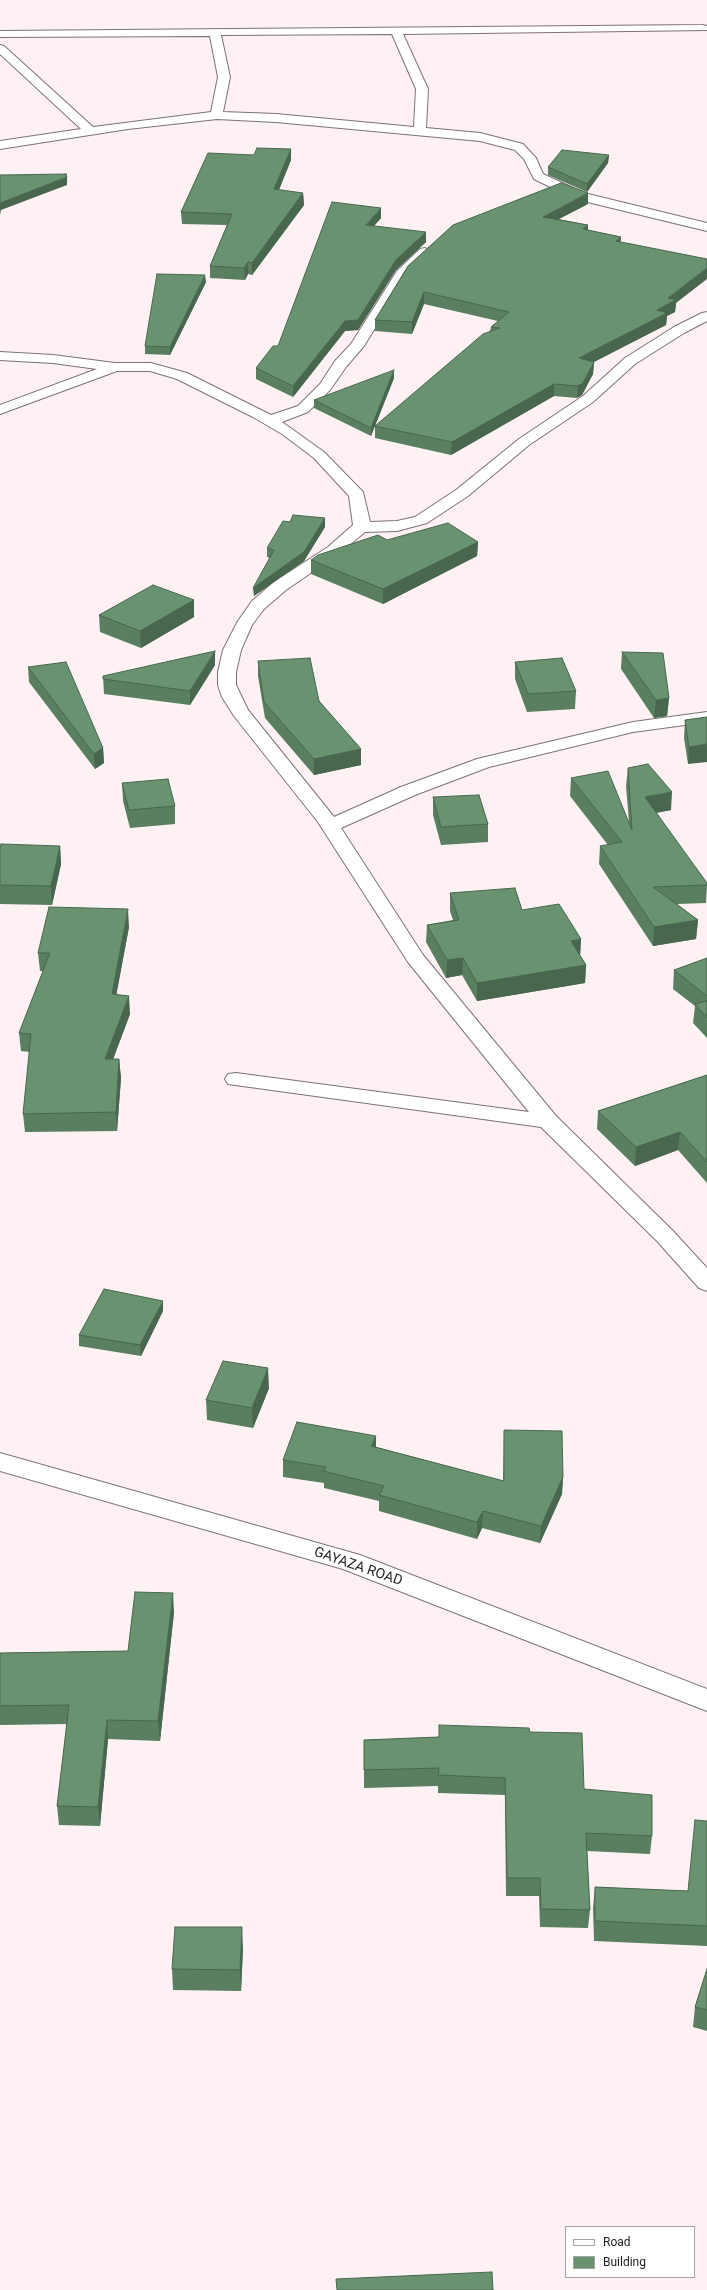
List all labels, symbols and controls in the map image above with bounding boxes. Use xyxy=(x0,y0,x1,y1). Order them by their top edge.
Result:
street label: GAYAZA ROAD xyxy=(312,1544,404,1590)
legend xyxy=(565,2226,695,2278)
text: Road xyxy=(603,2235,631,2249)
text: Building xyxy=(603,2255,646,2269)

